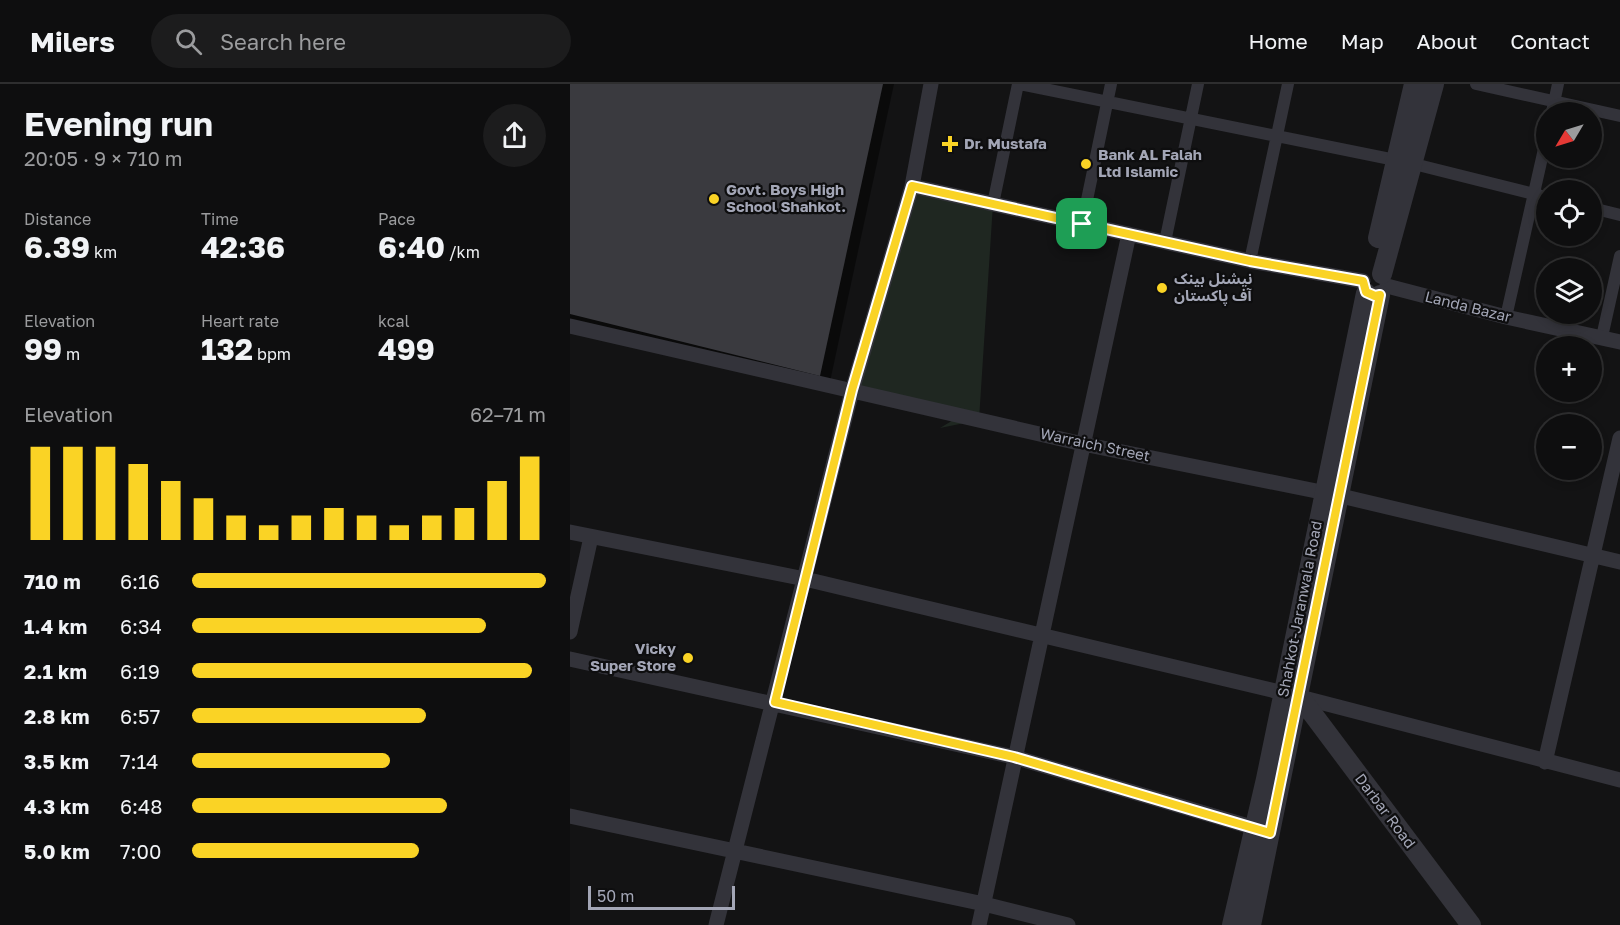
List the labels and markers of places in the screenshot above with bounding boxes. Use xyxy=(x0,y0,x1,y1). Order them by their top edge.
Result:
place label: Dr. Mustafa xyxy=(964,134,1047,152)
marker: Dr. Mustafa xyxy=(941,135,959,153)
place label: Bank AL Falah Ltd Islamic xyxy=(1098,145,1202,180)
marker: Bank AL Falah Ltd Islamic xyxy=(1079,157,1093,171)
place label: Govt. Boys High School Shahkot. xyxy=(726,180,846,215)
marker: Govt. Boys High School Shahkot. xyxy=(707,192,721,206)
pin xyxy=(1056,198,1107,249)
place label: نیشنل بینک آف پاکستان xyxy=(1174,269,1253,306)
marker: نیشنل بینک آف پاکستان xyxy=(1155,281,1169,295)
place label: Vicky Super Store xyxy=(590,639,676,674)
marker: Vicky Super Store xyxy=(681,651,695,665)

